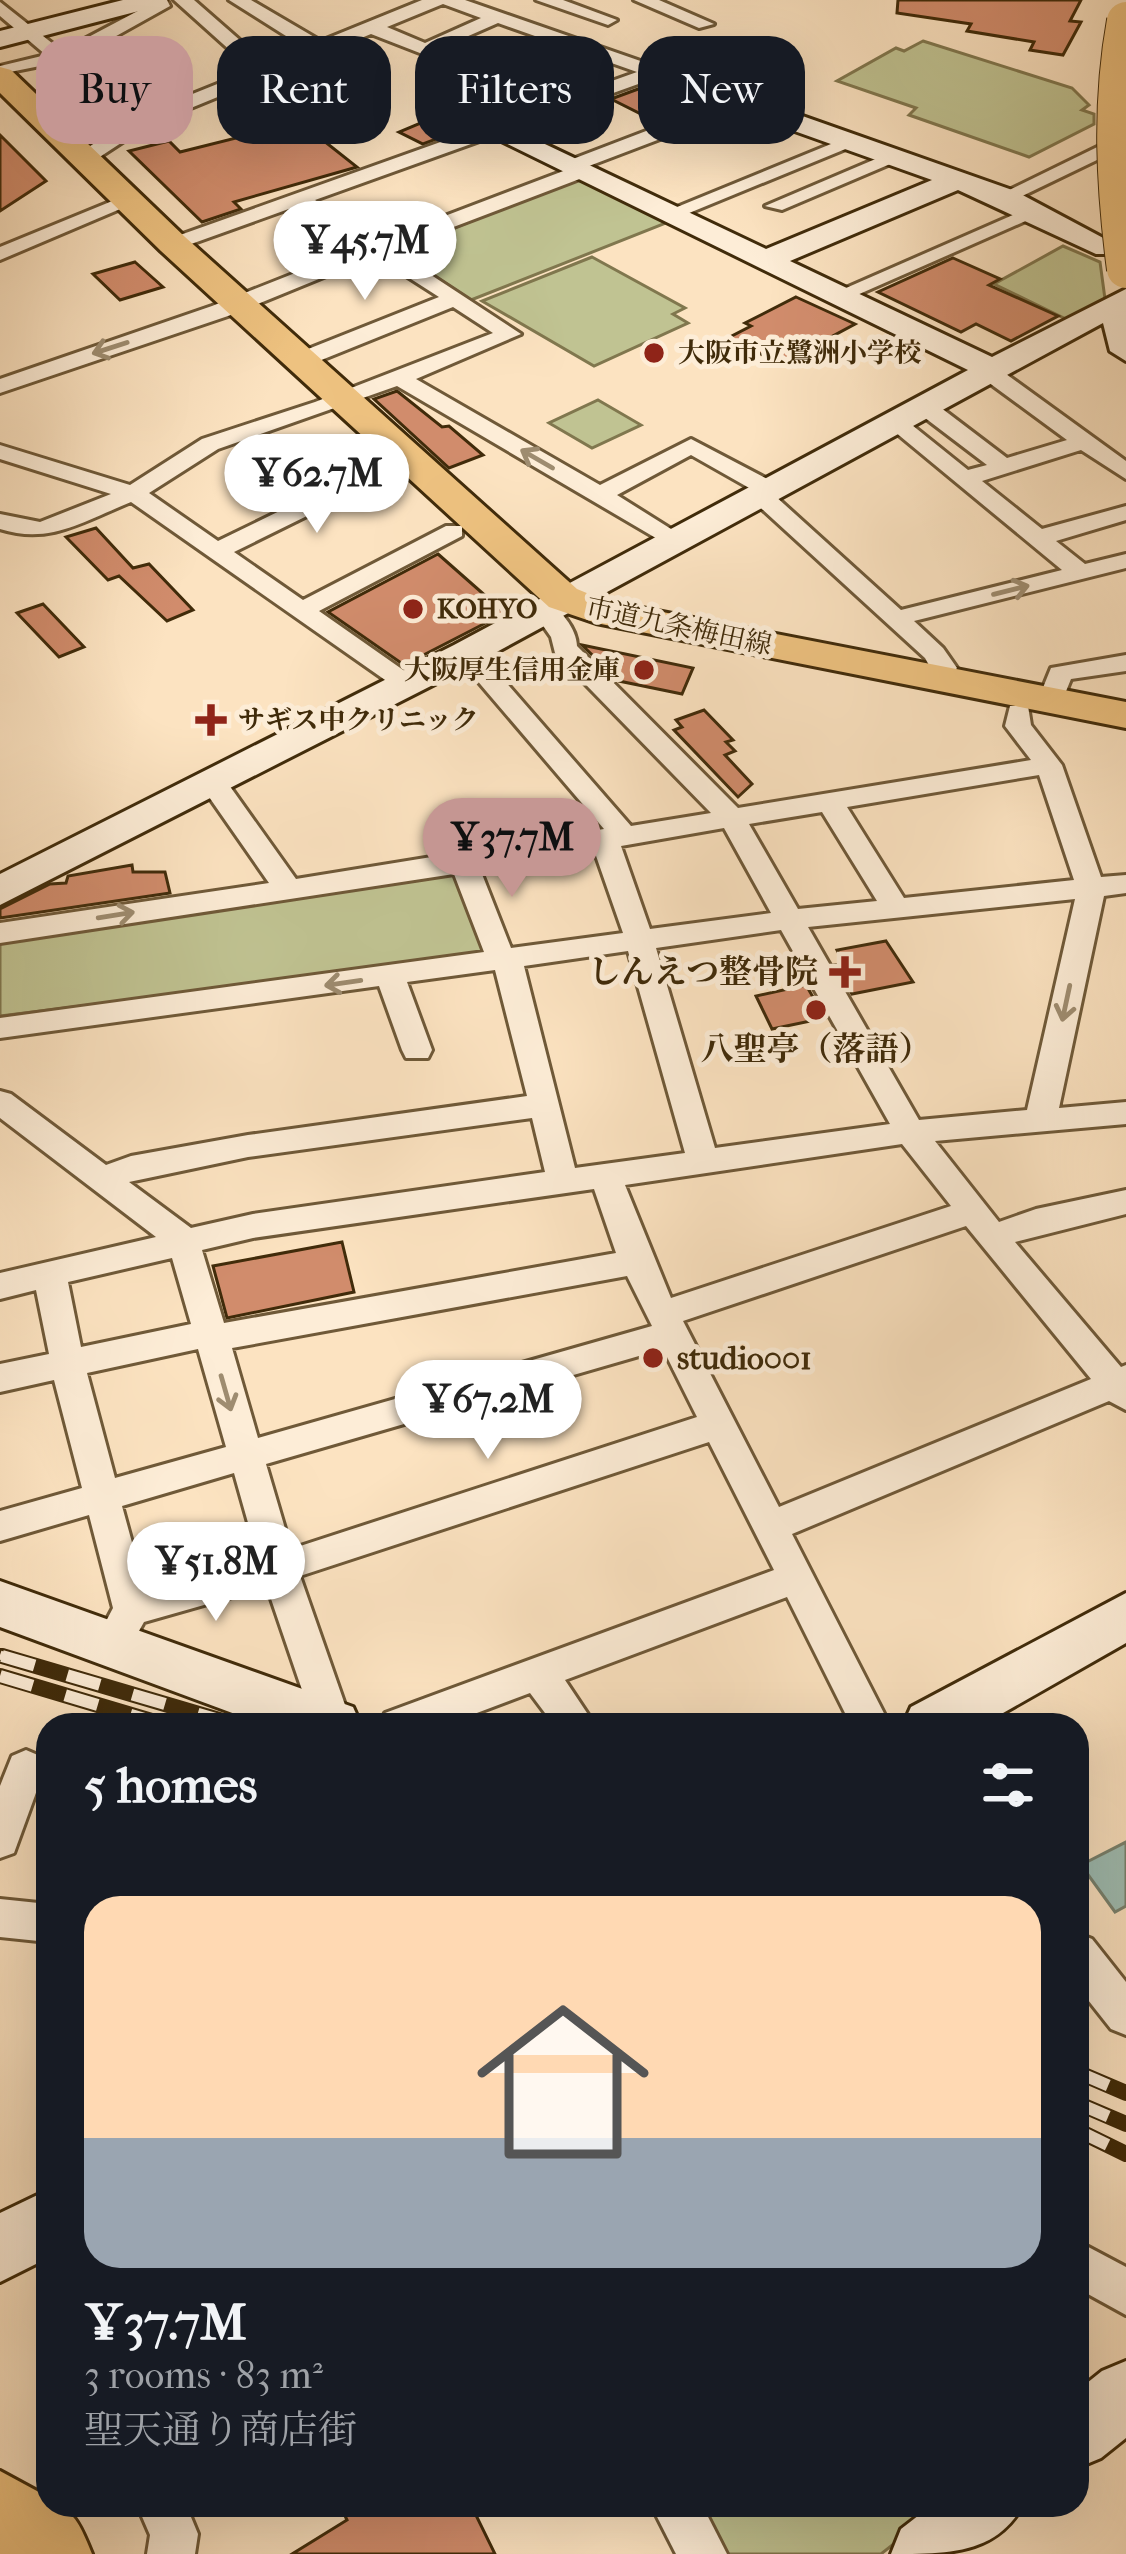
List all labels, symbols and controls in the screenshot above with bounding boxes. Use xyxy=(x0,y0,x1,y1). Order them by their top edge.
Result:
chip: Buy xyxy=(36,36,193,144)
chip: Rent xyxy=(217,36,391,144)
chip: Filters xyxy=(415,36,614,144)
chip: New xyxy=(638,36,805,144)
pin: ¥45.7M xyxy=(267,201,463,303)
text: ¥45.7M xyxy=(300,217,430,263)
place label: 大阪市立鷺洲小学校 xyxy=(678,337,921,369)
one-way arrow xyxy=(92,338,130,360)
marker: 大阪市立鷺洲小学校 xyxy=(641,340,667,366)
pin: ¥62.7M xyxy=(219,434,415,536)
one-way arrow xyxy=(520,446,555,470)
text: ¥62.7M xyxy=(251,450,383,496)
one-way arrow xyxy=(991,578,1029,600)
street label: 市道九条梅田線 xyxy=(583,591,775,661)
place label: KOHYO xyxy=(437,593,537,625)
marker: KOHYO xyxy=(400,596,426,622)
place label: 大阪厚生信用金庫 xyxy=(404,654,620,686)
marker: 大阪厚生信用金庫 xyxy=(631,657,657,683)
marker: サギス中クリニック xyxy=(195,704,227,736)
place label: サギス中クリニック xyxy=(238,704,479,736)
pin: ¥37.7M xyxy=(414,798,610,900)
text: ¥37.7M xyxy=(450,814,574,860)
one-way arrow xyxy=(95,903,134,926)
place label: しんえつ整骨院 xyxy=(588,953,818,992)
marker: しんえつ整骨院 xyxy=(829,956,861,988)
one-way arrow xyxy=(324,972,363,995)
one-way arrow xyxy=(1054,984,1077,1022)
marker: 八聖亭（落語） xyxy=(803,997,829,1023)
place label: 八聖亭（落語） xyxy=(701,1030,932,1069)
place label: studio001 xyxy=(677,1339,812,1378)
marker: studio001 xyxy=(640,1345,666,1371)
pin: ¥67.2M xyxy=(390,1360,586,1462)
one-way arrow xyxy=(216,1373,238,1411)
text: ¥67.2M xyxy=(422,1376,554,1422)
pin: ¥51.8M xyxy=(118,1522,314,1624)
text: ¥51.8M xyxy=(154,1538,278,1584)
icon: filters xyxy=(975,1752,1041,1818)
text: 5 homes xyxy=(84,1755,257,1815)
icon: home xyxy=(455,1974,671,2190)
text: ¥37.7M xyxy=(84,2292,247,2352)
text: 3 rooms · 83 m² xyxy=(84,2352,323,2398)
text: 聖天通り商店街 xyxy=(84,2407,357,2453)

